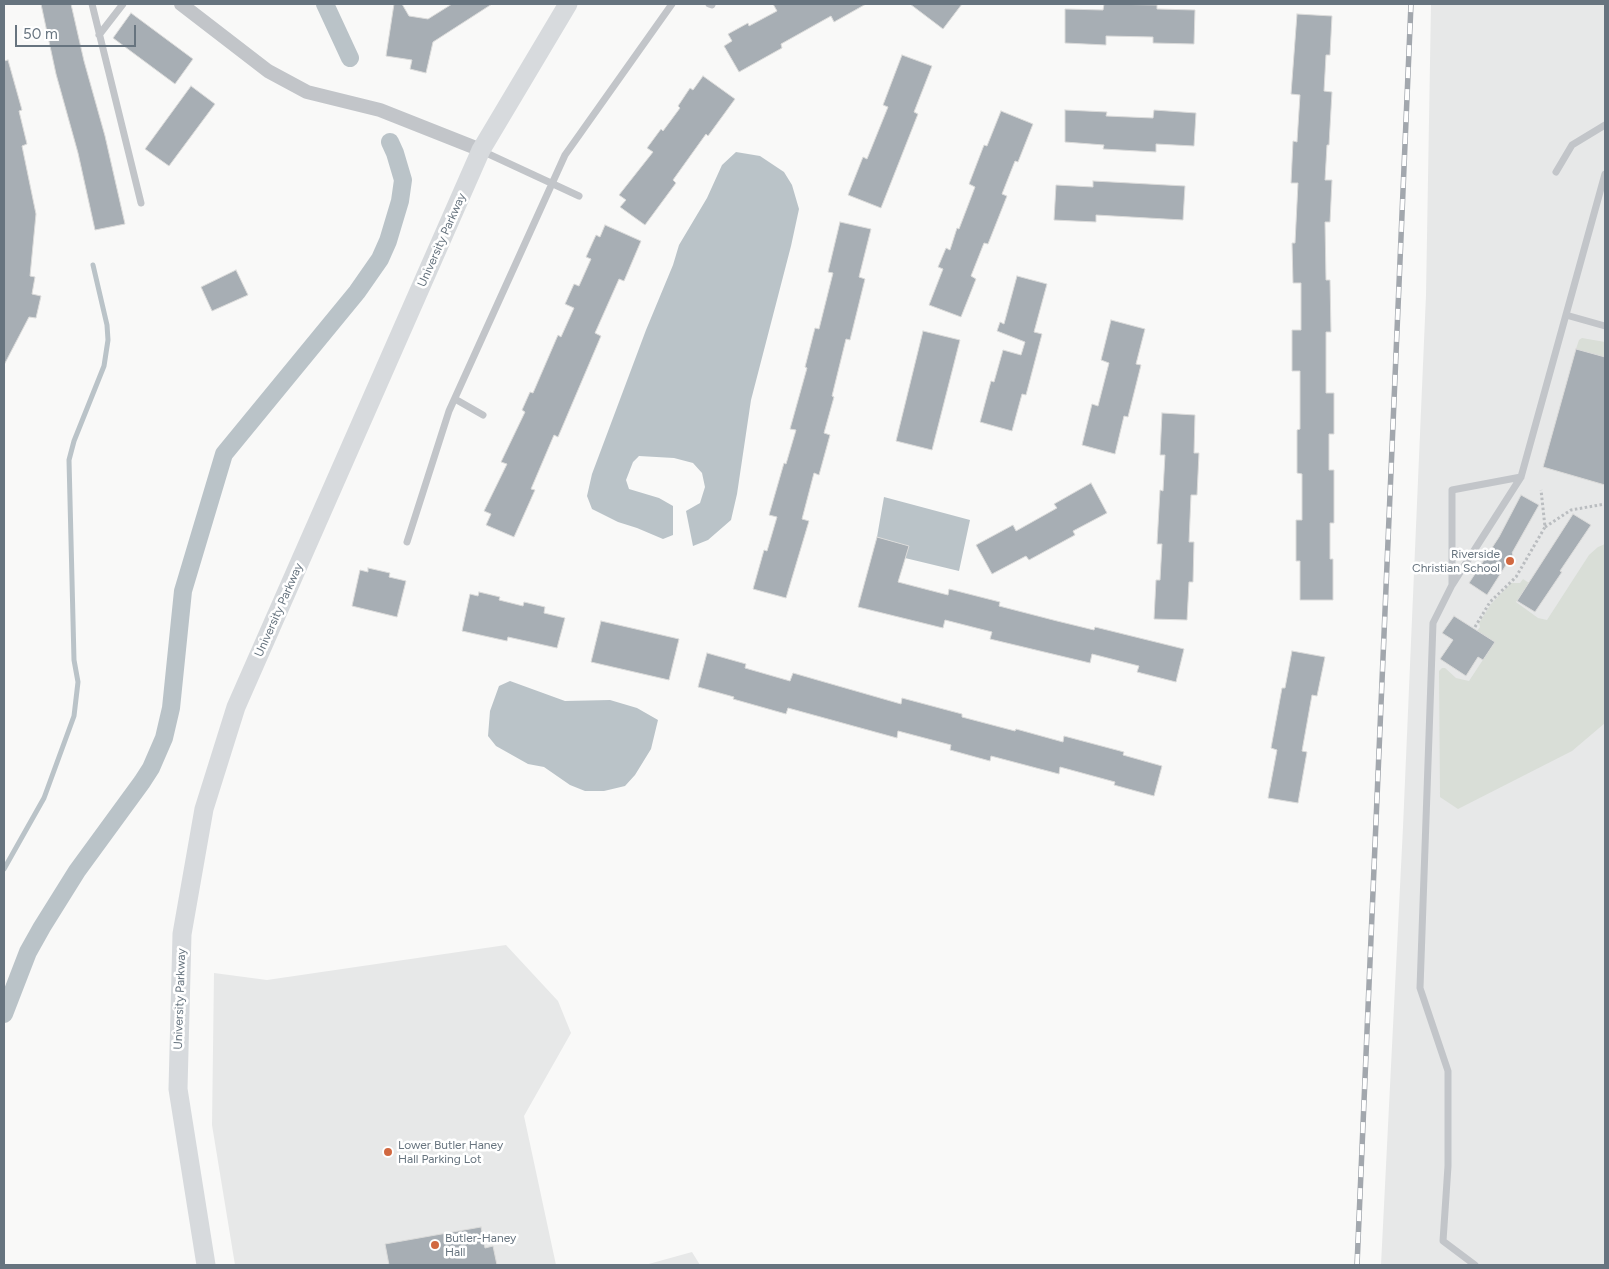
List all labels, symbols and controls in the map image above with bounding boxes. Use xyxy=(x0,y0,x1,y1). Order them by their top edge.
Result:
scale bar xyxy=(18,15,139,47)
text: 50 m xyxy=(23,25,58,43)
street label: University Parkway xyxy=(415,191,469,289)
place label: Riverside Christian School xyxy=(1412,547,1500,575)
marker: Riverside Christian School xyxy=(1504,555,1516,567)
street label: University Parkway xyxy=(252,561,306,659)
street label: University Parkway xyxy=(171,948,189,1050)
place label: Lower Butler Haney Hall Parking Lot xyxy=(398,1138,503,1166)
marker: Lower Butler Haney Hall Parking Lot xyxy=(382,1146,394,1158)
place label: Butler-Haney Hall xyxy=(445,1231,516,1259)
marker: Butler-Haney Hall xyxy=(429,1239,441,1251)

